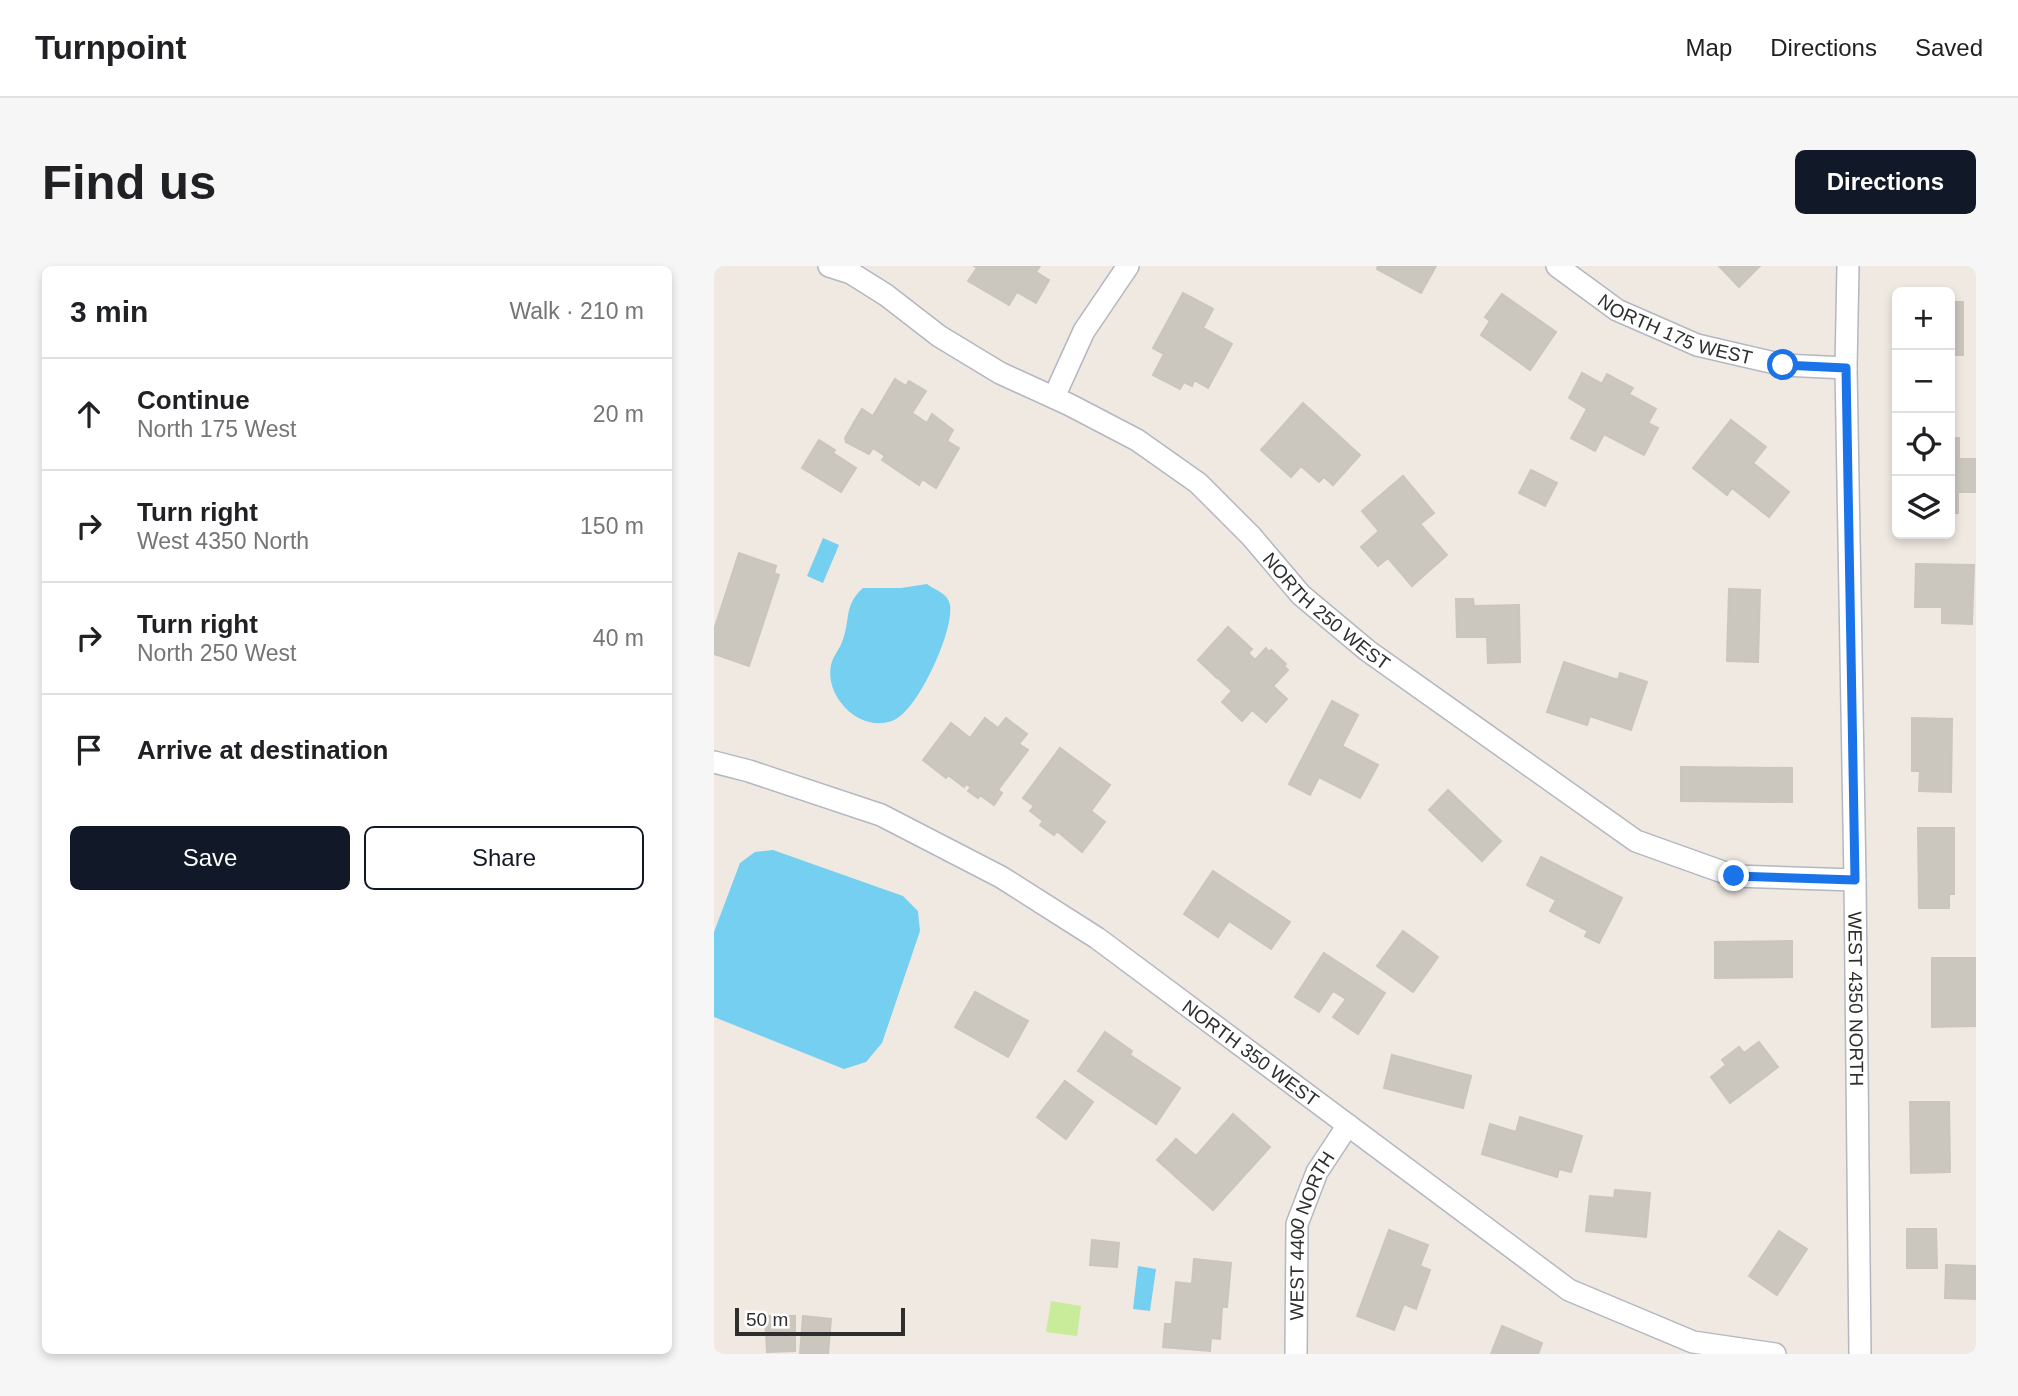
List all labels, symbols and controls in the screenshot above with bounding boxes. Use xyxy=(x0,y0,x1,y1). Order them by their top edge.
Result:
text: Turnpoint xyxy=(35,29,187,66)
text: Map xyxy=(1686,34,1732,61)
text: Directions xyxy=(1770,34,1877,61)
text: Saved xyxy=(1915,34,1983,61)
button: Directions xyxy=(1795,150,1976,214)
text: Find us xyxy=(42,155,216,209)
map controls xyxy=(1892,287,1955,539)
button: + xyxy=(1892,287,1955,350)
street label: NORTH 175 WEST xyxy=(1594,290,1755,369)
text: 3 min xyxy=(70,295,148,328)
text: Walk · 210 m xyxy=(509,298,644,324)
route start xyxy=(1767,349,1798,380)
button: − xyxy=(1892,350,1955,413)
text: Continue xyxy=(137,385,250,415)
icon: ahead xyxy=(70,395,108,433)
text: 20 m xyxy=(593,401,644,427)
button: locate xyxy=(1892,413,1955,476)
text: North 175 West xyxy=(137,416,296,442)
button: layers xyxy=(1892,476,1955,539)
text: Turn right xyxy=(137,497,258,527)
icon: right xyxy=(70,507,108,545)
text: 150 m xyxy=(580,513,644,539)
text: West 4350 North xyxy=(137,528,309,554)
street label: NORTH 250 WEST xyxy=(1259,548,1394,674)
text: Turn right xyxy=(137,609,258,639)
icon: right xyxy=(70,619,108,657)
text: 40 m xyxy=(593,625,644,651)
text: North 250 West xyxy=(137,640,296,666)
icon: arrive xyxy=(70,731,108,769)
text: Arrive at destination xyxy=(137,735,388,765)
button: Save xyxy=(70,826,350,890)
button: Share xyxy=(364,826,644,890)
route end xyxy=(1718,860,1749,891)
street label: WEST 4350 NORTH xyxy=(1844,911,1867,1086)
street label: NORTH 350 WEST xyxy=(1178,996,1323,1111)
street label: WEST 4400 NORTH xyxy=(1286,1148,1339,1320)
scale bar xyxy=(735,1305,905,1337)
text: 50 m xyxy=(746,1309,788,1330)

